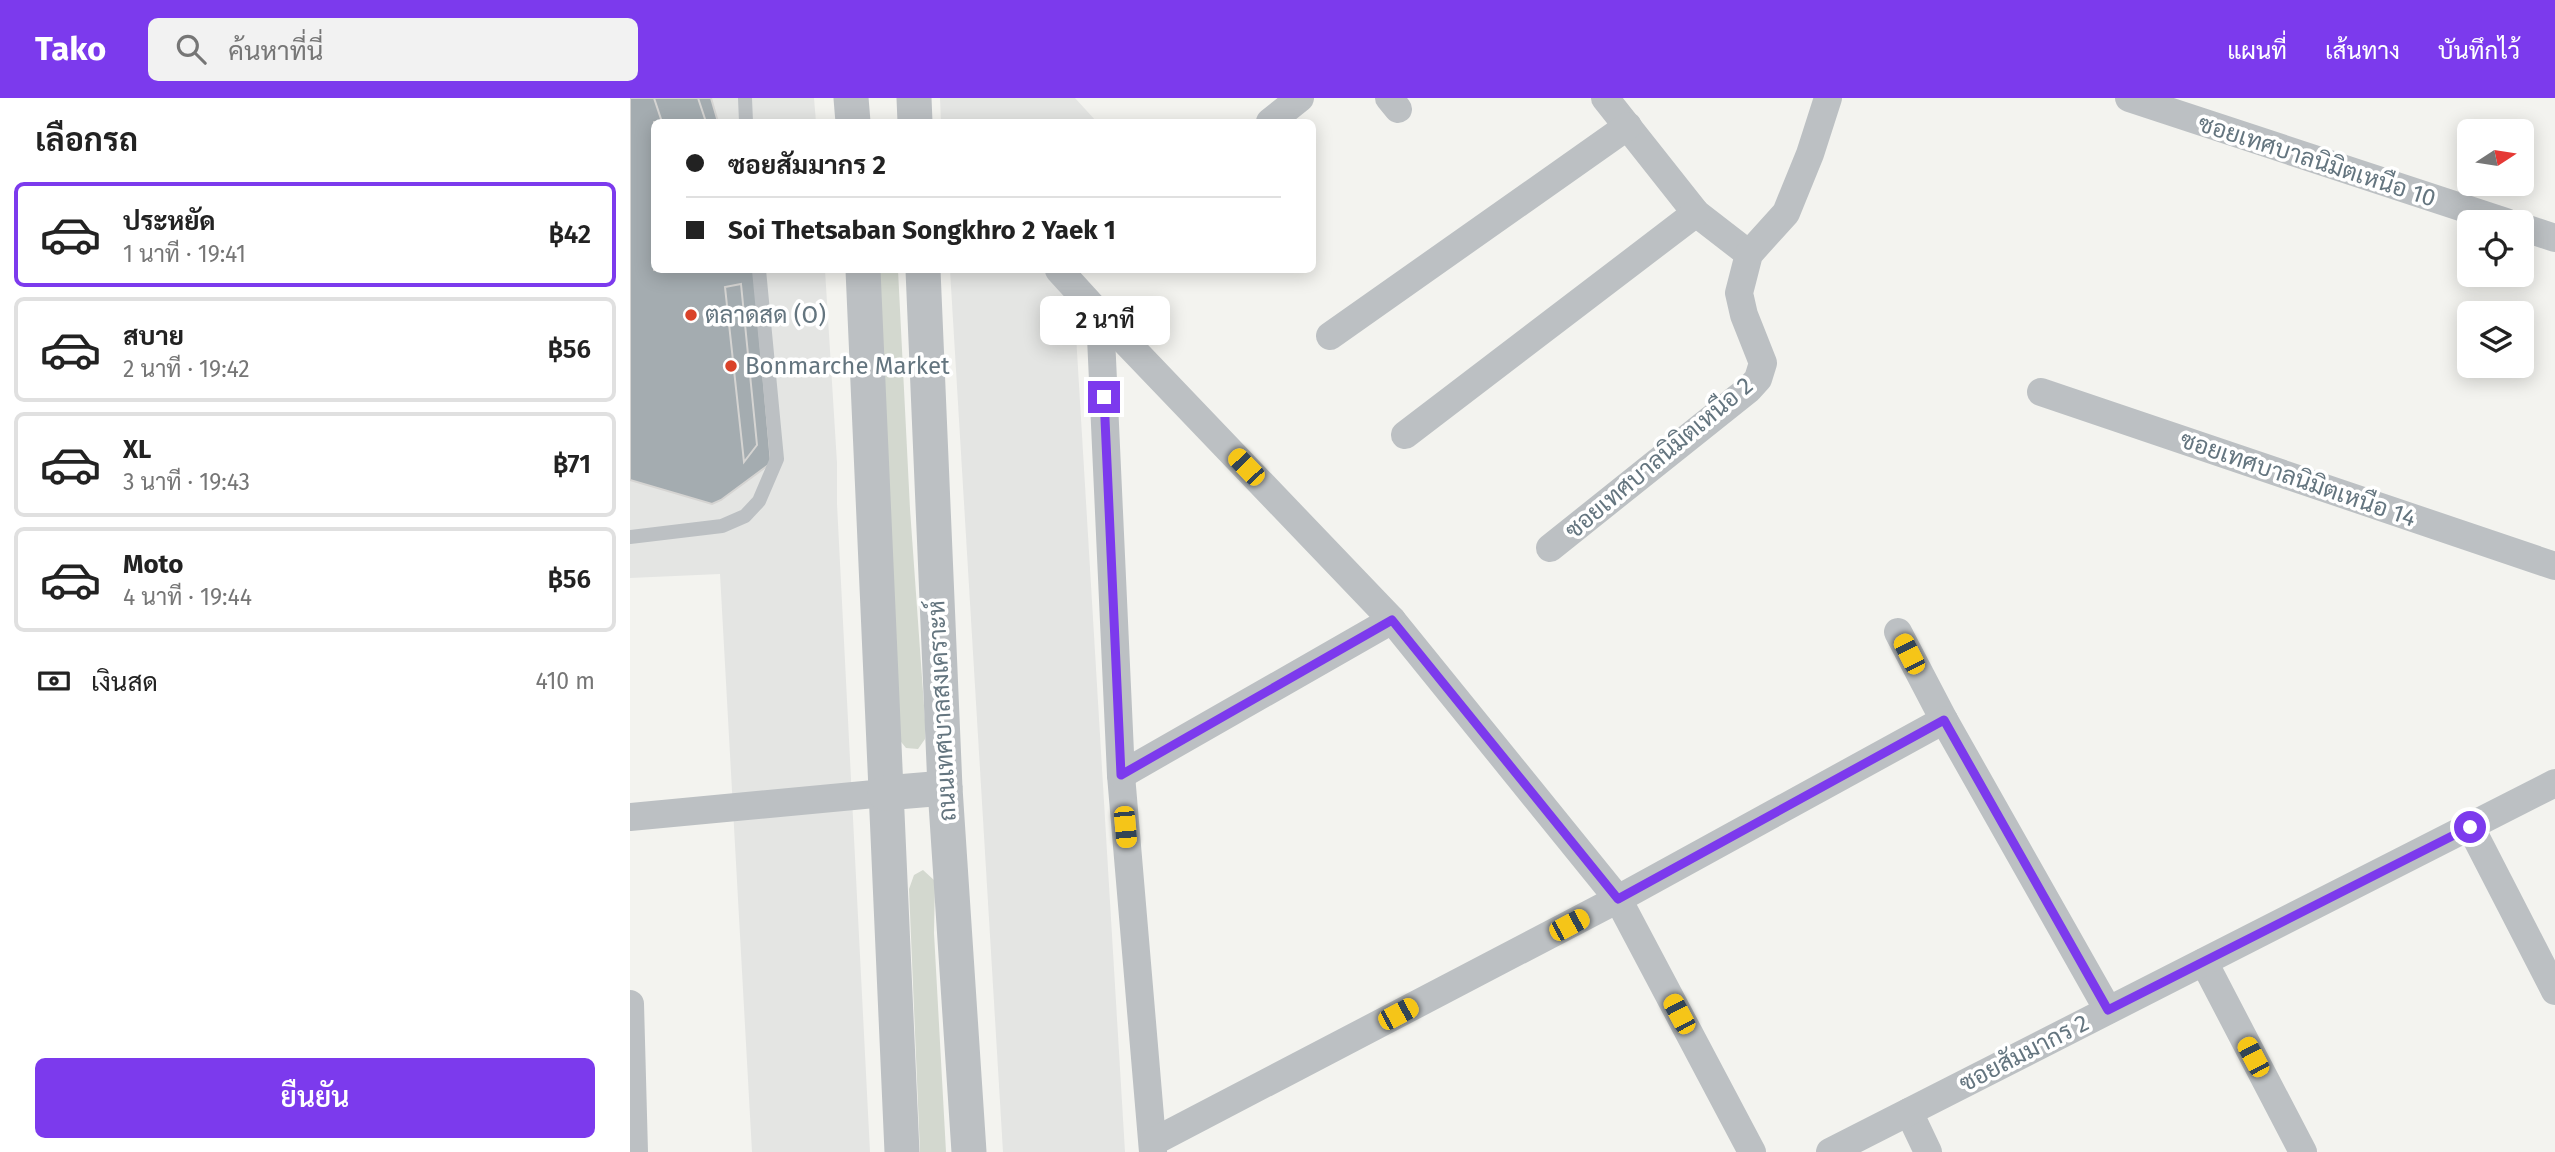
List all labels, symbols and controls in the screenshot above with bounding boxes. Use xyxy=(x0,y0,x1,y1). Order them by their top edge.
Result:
search box xyxy=(148,18,638,81)
text: Tako xyxy=(35,29,106,69)
icon: search xyxy=(172,30,210,68)
text: ค้นหาที่นี่ xyxy=(228,36,323,67)
text: แผนที่ xyxy=(2227,37,2287,65)
text: เส้นทาง xyxy=(2325,37,2400,65)
text: บันทึกไว้ xyxy=(2438,37,2520,65)
street label: ซอยเทศบาลนิมิตเหนือ 10 xyxy=(2195,108,2440,213)
north arrow xyxy=(2457,119,2534,196)
map controls xyxy=(2457,119,2534,378)
text: เลือกรถ xyxy=(35,121,138,159)
text: ซอยสัมมากร 2 xyxy=(728,150,886,181)
icon: car xyxy=(39,203,102,266)
text: ประหยัด xyxy=(123,206,216,237)
button: locate xyxy=(2457,210,2534,287)
text: Soi Thetsaban Songkhro 2 Yaek 1 xyxy=(728,215,1116,246)
text: ฿42 xyxy=(548,219,591,250)
text: 1 นาที · 19:41 xyxy=(123,240,246,268)
callout: 2 นาที xyxy=(1039,296,1169,344)
place label: ตลาดสด (O) xyxy=(705,301,826,329)
button: layers xyxy=(2457,301,2534,378)
text: 2 นาที xyxy=(1075,306,1135,334)
marker: ตลาดสด (O) xyxy=(683,307,699,323)
icon: car xyxy=(39,318,102,381)
text: สบาย xyxy=(123,321,184,352)
text: ฿56 xyxy=(548,334,591,365)
place label: Bonmarche Market xyxy=(745,352,950,380)
text: 2 นาที · 19:42 xyxy=(123,355,250,383)
marker: Bonmarche Market xyxy=(723,358,739,374)
street label: ซอยเทศบาลนิมิตเหนือ 2 xyxy=(1559,371,1758,545)
route end xyxy=(1088,381,1120,413)
street label: ซอยเทศบาลนิมิตเหนือ 14 xyxy=(2176,425,2420,533)
icon: car xyxy=(39,433,102,496)
text: XL xyxy=(123,434,151,465)
car xyxy=(1224,445,1269,489)
text: ฿71 xyxy=(553,449,591,480)
text: 3 นาที · 19:43 xyxy=(123,468,250,496)
icon: car xyxy=(39,548,102,611)
text: Moto xyxy=(123,549,183,580)
text: ฿56 xyxy=(548,564,591,595)
text: 4 นาที · 19:44 xyxy=(123,583,252,611)
street label: ถนนเทศบาลสงเคราะห์ xyxy=(920,600,962,822)
car xyxy=(1891,631,1928,677)
icon: cash xyxy=(35,662,73,700)
text: เงินสด xyxy=(91,667,158,698)
text: 410 m xyxy=(535,667,595,695)
car xyxy=(1113,805,1138,849)
route start xyxy=(2454,811,2486,843)
car xyxy=(1546,906,1593,944)
car xyxy=(1660,991,1699,1037)
car xyxy=(1375,995,1422,1033)
street label: ซอยสัมมากร 2 xyxy=(1955,1008,2093,1098)
car xyxy=(2234,1034,2273,1080)
button: ยืนยัน xyxy=(35,1058,595,1138)

